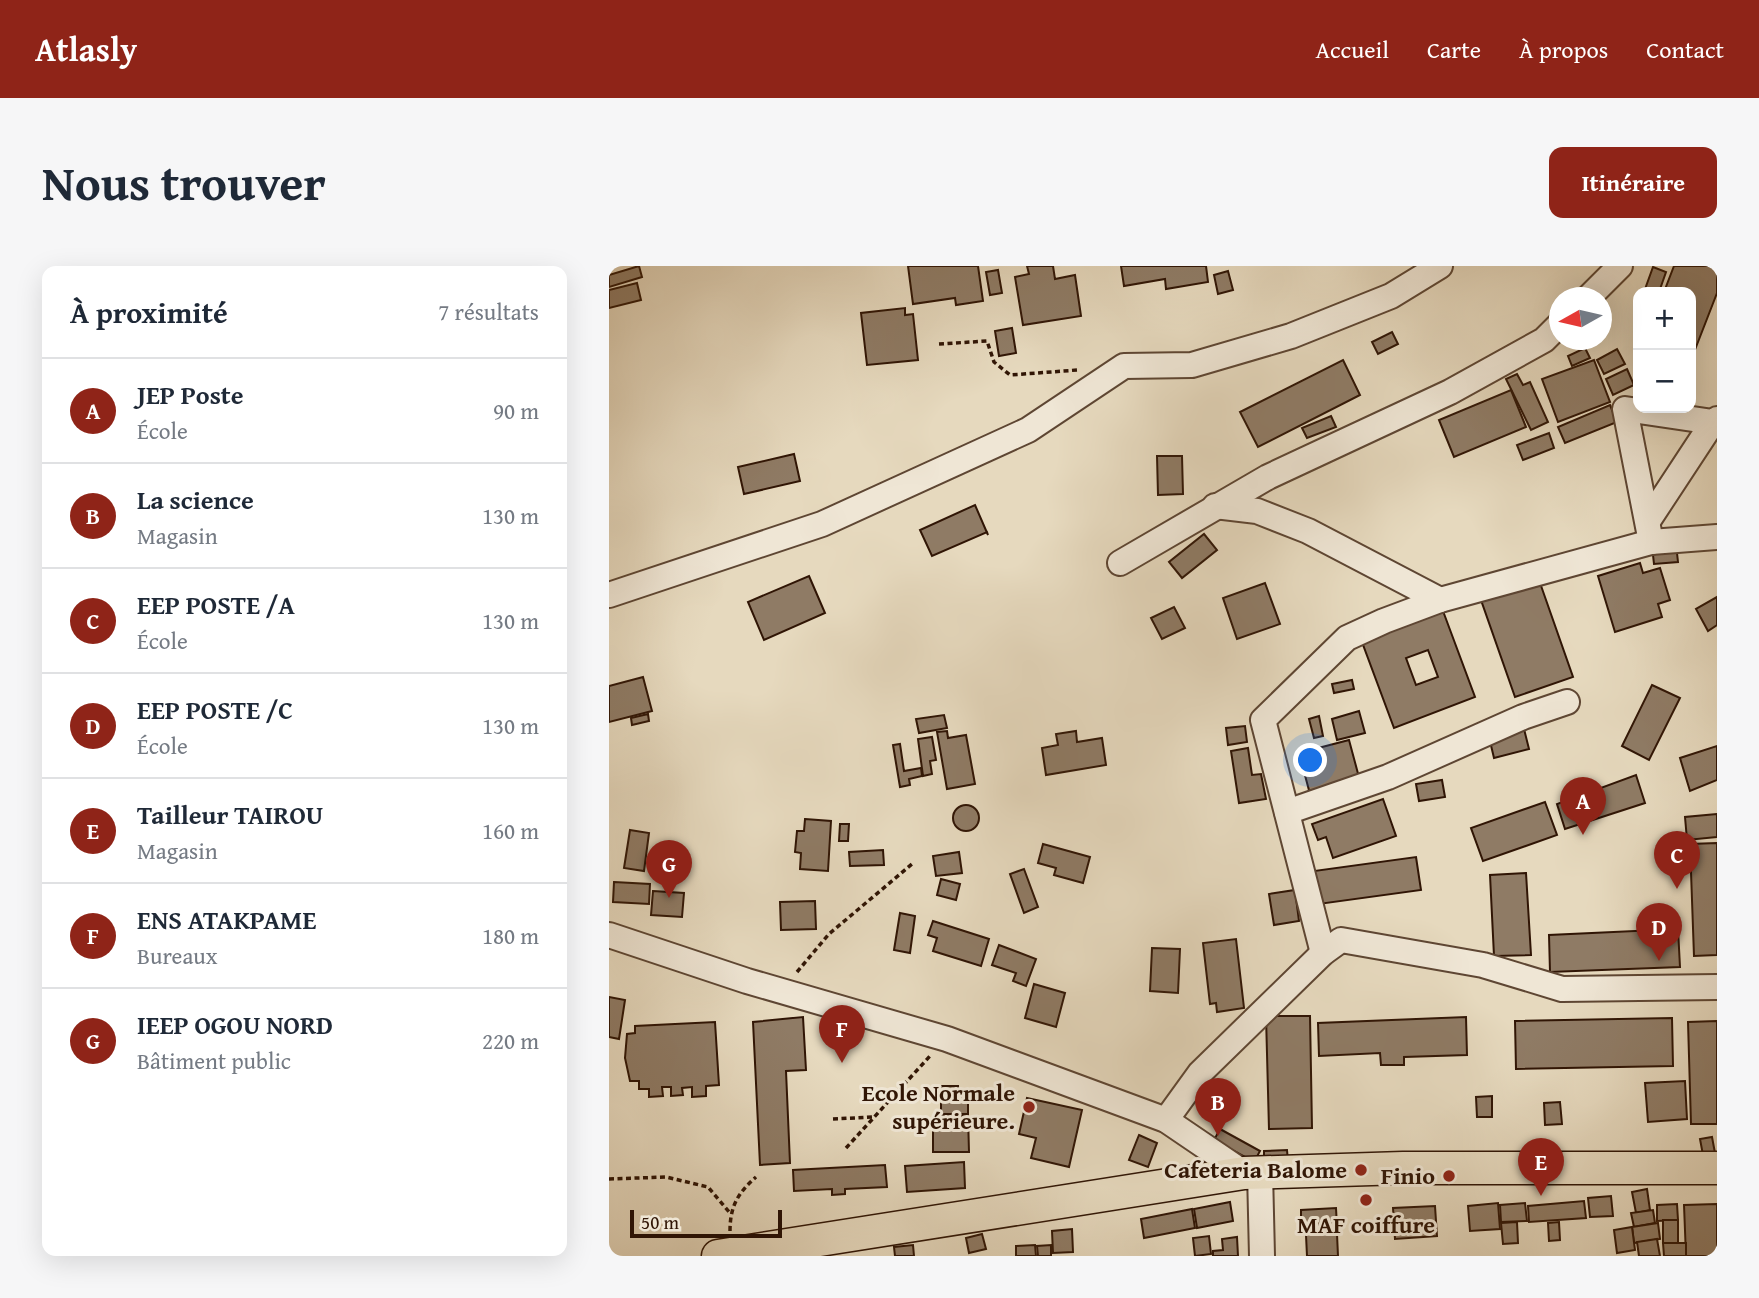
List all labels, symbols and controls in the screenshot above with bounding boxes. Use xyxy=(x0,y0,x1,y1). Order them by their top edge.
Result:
text: Atlasly xyxy=(35,25,137,73)
text: Accueil xyxy=(1315,32,1389,67)
text: Carte xyxy=(1427,32,1481,67)
text: À propos xyxy=(1519,32,1608,67)
text: Contact xyxy=(1646,32,1724,67)
text: Nous trouver xyxy=(42,146,326,218)
button: Itinéraire xyxy=(1549,147,1717,218)
north arrow xyxy=(1549,287,1612,350)
map controls xyxy=(1633,287,1696,413)
button: + xyxy=(1633,287,1696,350)
text: À proximité xyxy=(70,290,228,334)
text: 7 résultats xyxy=(438,295,539,328)
button: − xyxy=(1633,350,1696,413)
text: JEP Poste xyxy=(137,375,243,414)
text: A xyxy=(86,394,100,427)
text: 90 m xyxy=(493,394,539,427)
text: École xyxy=(137,414,188,447)
text: La science xyxy=(137,480,254,519)
text: B xyxy=(86,499,100,532)
text: 130 m xyxy=(482,499,539,532)
text: Magasin xyxy=(137,519,218,552)
text: EEP POSTE /A xyxy=(137,585,295,624)
text: C xyxy=(86,604,100,637)
text: 130 m xyxy=(482,604,539,637)
text: École xyxy=(137,624,188,657)
text: EEP POSTE /C xyxy=(137,690,293,729)
text: D xyxy=(86,709,100,742)
text: 130 m xyxy=(482,709,539,742)
text: École xyxy=(137,729,188,762)
your location xyxy=(1293,743,1327,777)
pin: A xyxy=(1560,777,1606,835)
text: Tailleur TAIROU xyxy=(137,795,323,834)
text: E xyxy=(87,814,99,847)
text: 160 m xyxy=(482,814,539,847)
pin: C xyxy=(1654,831,1700,889)
text: Magasin xyxy=(137,834,218,867)
pin: G xyxy=(646,840,692,898)
text: ENS ATAKPAME xyxy=(137,900,316,939)
pin: D xyxy=(1636,903,1682,961)
text: F xyxy=(87,919,99,952)
text: 180 m xyxy=(482,919,539,952)
text: Bureaux xyxy=(137,939,217,972)
text: IEEP OGOU NORD xyxy=(137,1005,333,1044)
pin: F xyxy=(819,1005,865,1063)
text: G xyxy=(86,1024,100,1057)
text: 220 m xyxy=(482,1024,539,1057)
text: Bâtiment public xyxy=(137,1044,291,1077)
place label: Ecole Normale supérieure. xyxy=(862,1075,1015,1138)
pin: B xyxy=(1195,1078,1241,1136)
marker: Ecole Normale supérieure. xyxy=(1021,1099,1037,1115)
pin: E xyxy=(1518,1138,1564,1196)
place label: Cafeteria Balome xyxy=(1164,1152,1347,1187)
place label: Finio xyxy=(1381,1158,1435,1193)
marker: Cafeteria Balome xyxy=(1353,1162,1369,1178)
marker: Finio xyxy=(1441,1168,1457,1184)
marker: MAF coiffure xyxy=(1358,1192,1374,1208)
scale bar xyxy=(630,1207,782,1239)
place label: MAF coiffure xyxy=(1297,1207,1435,1242)
text: 50 m xyxy=(641,1208,679,1236)

